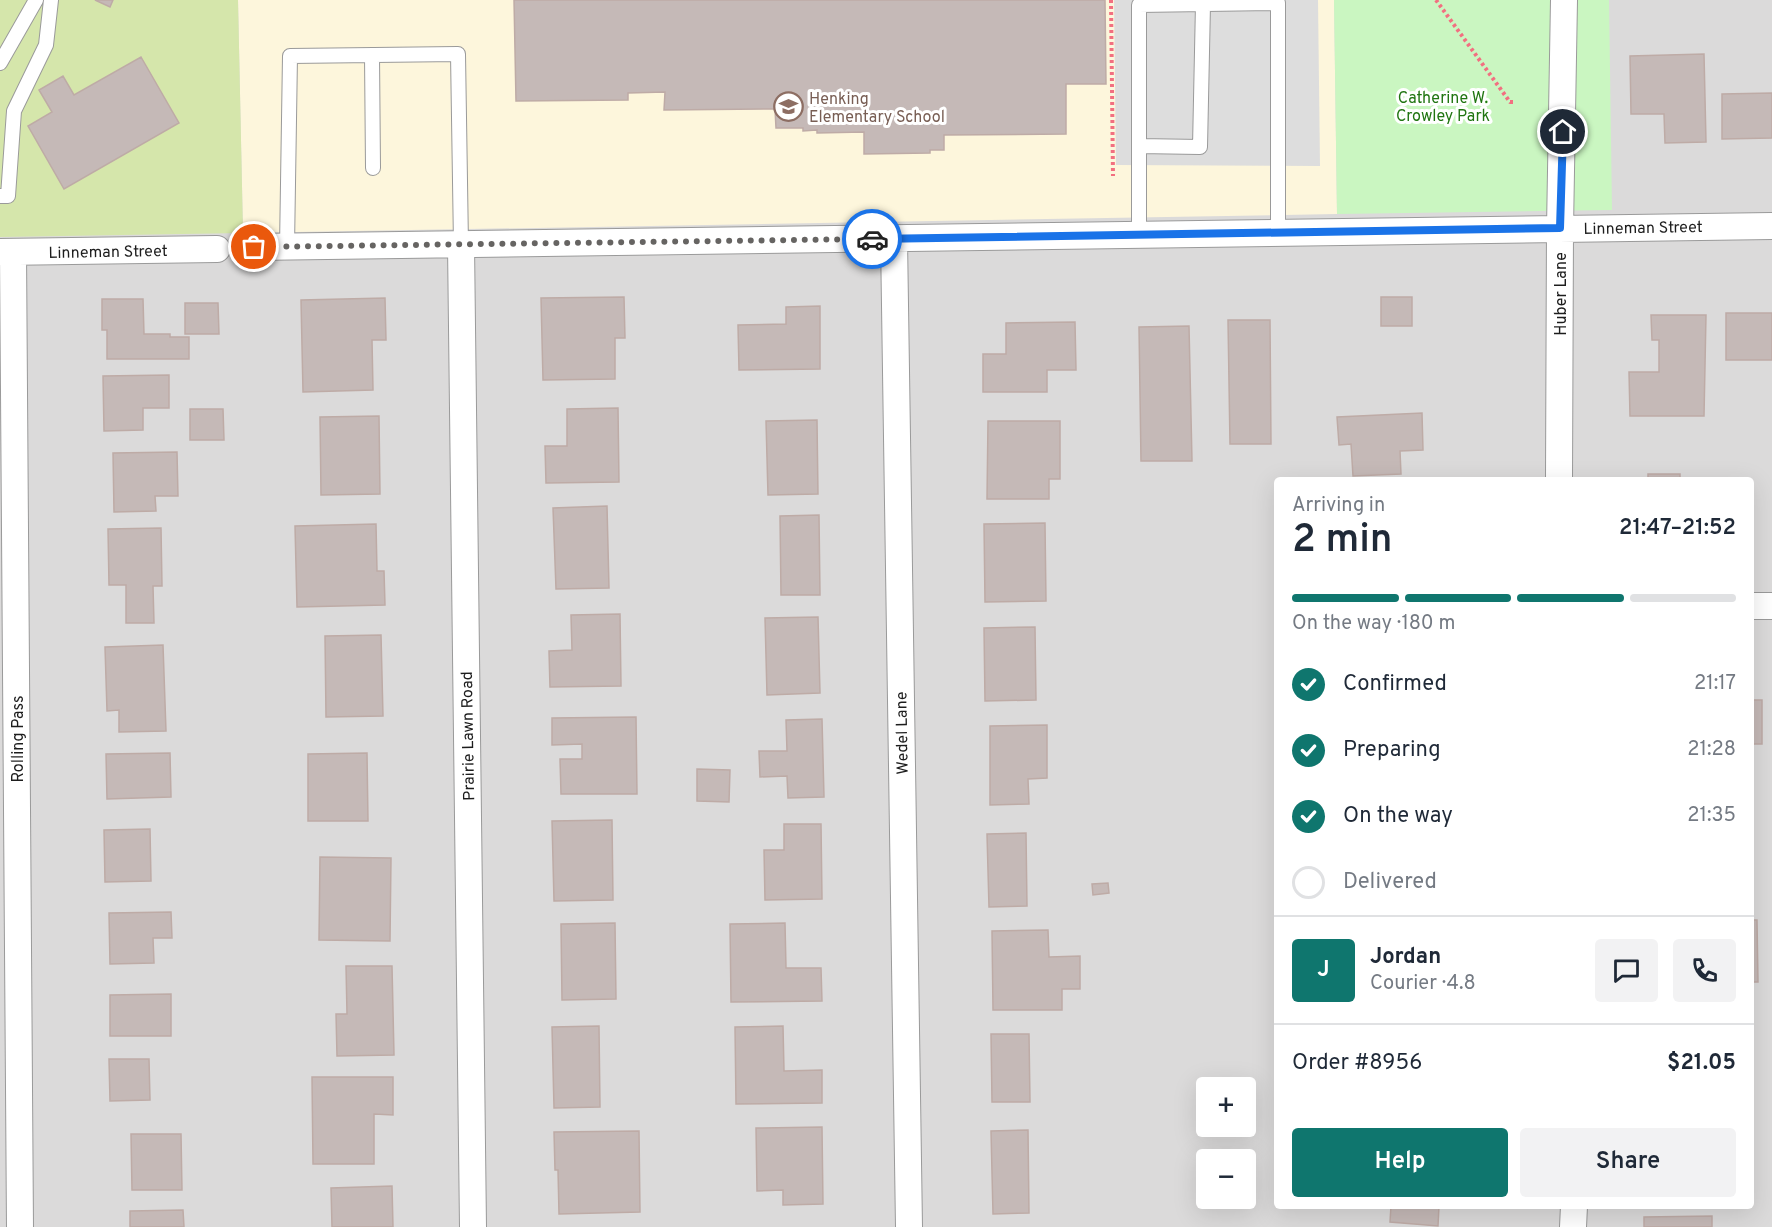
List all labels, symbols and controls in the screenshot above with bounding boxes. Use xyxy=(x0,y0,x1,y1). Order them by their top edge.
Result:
park label: Catherine W. Crowley Park xyxy=(1396,89,1490,127)
place label: Henking Elementary School xyxy=(809,90,945,128)
school or university icon: Henking Elementary School xyxy=(772,91,804,123)
pin xyxy=(1537,106,1588,157)
icon: home xyxy=(1546,115,1579,148)
courier xyxy=(842,209,902,269)
street label: Linneman Street xyxy=(1583,218,1703,240)
pin xyxy=(228,221,279,272)
icon: car xyxy=(856,223,889,256)
icon: bag xyxy=(237,230,270,263)
street label: Linneman Street xyxy=(48,242,168,264)
street label: Huber Lane xyxy=(1552,252,1572,336)
text: Arriving in xyxy=(1292,493,1385,519)
text: 21:47–21:52 xyxy=(1619,515,1736,542)
text: 2 min xyxy=(1292,517,1393,566)
text: On the way · 180 m xyxy=(1292,611,1455,637)
icon: check xyxy=(1292,668,1325,701)
street label: Prairie Lawn Road xyxy=(458,671,480,801)
text: Confirmed xyxy=(1343,671,1447,698)
text: 21:17 xyxy=(1694,671,1736,697)
street label: Wedel Lane xyxy=(892,691,914,775)
street label: Rolling Pass xyxy=(9,696,29,782)
icon: check xyxy=(1292,734,1325,767)
text: Preparing xyxy=(1343,737,1441,764)
text: 21:28 xyxy=(1687,737,1736,763)
icon: check xyxy=(1292,800,1325,833)
text: On the way xyxy=(1343,803,1453,830)
text: 21:35 xyxy=(1687,803,1736,829)
text: Delivered xyxy=(1343,869,1437,896)
button: chat xyxy=(1595,939,1658,1002)
button: phone xyxy=(1673,939,1736,1002)
text: Jordan xyxy=(1370,944,1441,971)
text: J xyxy=(1317,957,1330,984)
text: Courier · 4.8 xyxy=(1370,971,1476,997)
text: Order #8956 xyxy=(1292,1050,1422,1077)
text: $21.05 xyxy=(1667,1050,1736,1077)
map controls xyxy=(1196,1077,1256,1209)
button: + xyxy=(1196,1077,1256,1137)
button: Help xyxy=(1292,1128,1508,1197)
button: Share xyxy=(1520,1128,1736,1197)
button: − xyxy=(1196,1149,1256,1209)

